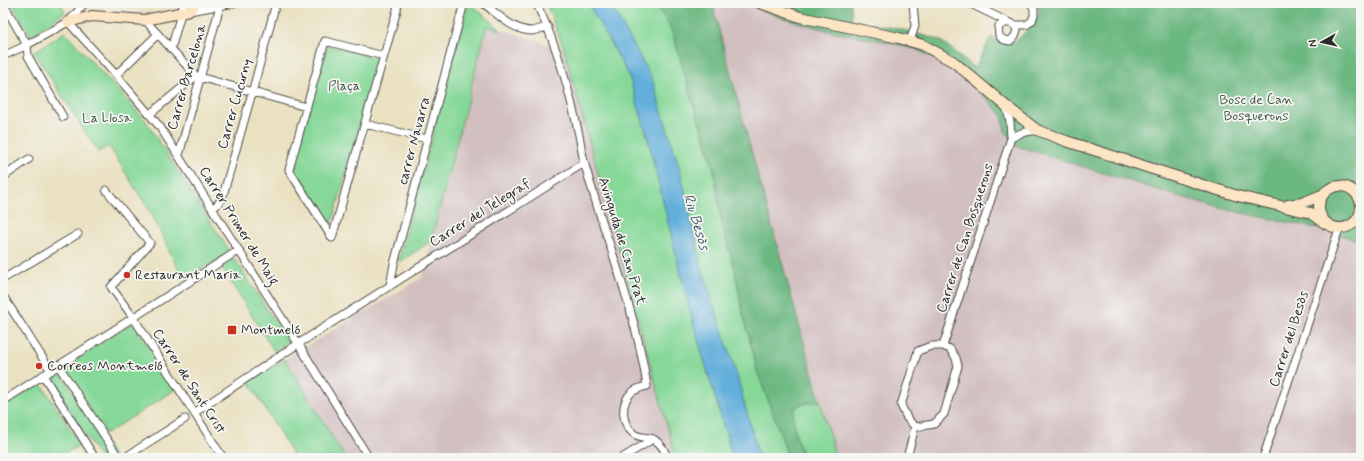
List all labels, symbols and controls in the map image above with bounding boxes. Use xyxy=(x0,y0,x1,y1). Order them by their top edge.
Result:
street label: Carrer Barcelona xyxy=(163,21,211,132)
north arrow xyxy=(1302,22,1342,62)
text: N xyxy=(1306,39,1321,48)
street label: Carrer Cucurny xyxy=(214,57,256,151)
park label: Plaça xyxy=(328,77,360,95)
park label: Bosc de Can Bosquerons xyxy=(1219,91,1293,125)
street label: carrer Navarra xyxy=(394,95,434,187)
park label: La Llosa xyxy=(82,109,133,127)
street label: Carrer de Can Bosquerons xyxy=(932,161,998,315)
street label: Carrer Primer de Maig xyxy=(193,163,283,290)
street label: Carrer del Telegraf xyxy=(426,175,534,252)
street label: Avinguda de Can Prat xyxy=(593,175,650,308)
water label: Riu Besòs xyxy=(678,191,714,254)
place label: Restaurant Maria xyxy=(135,266,241,284)
marker: Restaurant Maria xyxy=(122,270,132,280)
street label: Carrer del Besòs xyxy=(1265,289,1313,389)
place label: Montmeló xyxy=(241,321,300,339)
marker: Montmeló xyxy=(226,324,238,336)
street label: Carrer de Sant Crist xyxy=(148,325,230,437)
place label: Correos Montmeló xyxy=(47,357,163,375)
marker: Correos Montmeló xyxy=(34,361,44,371)

